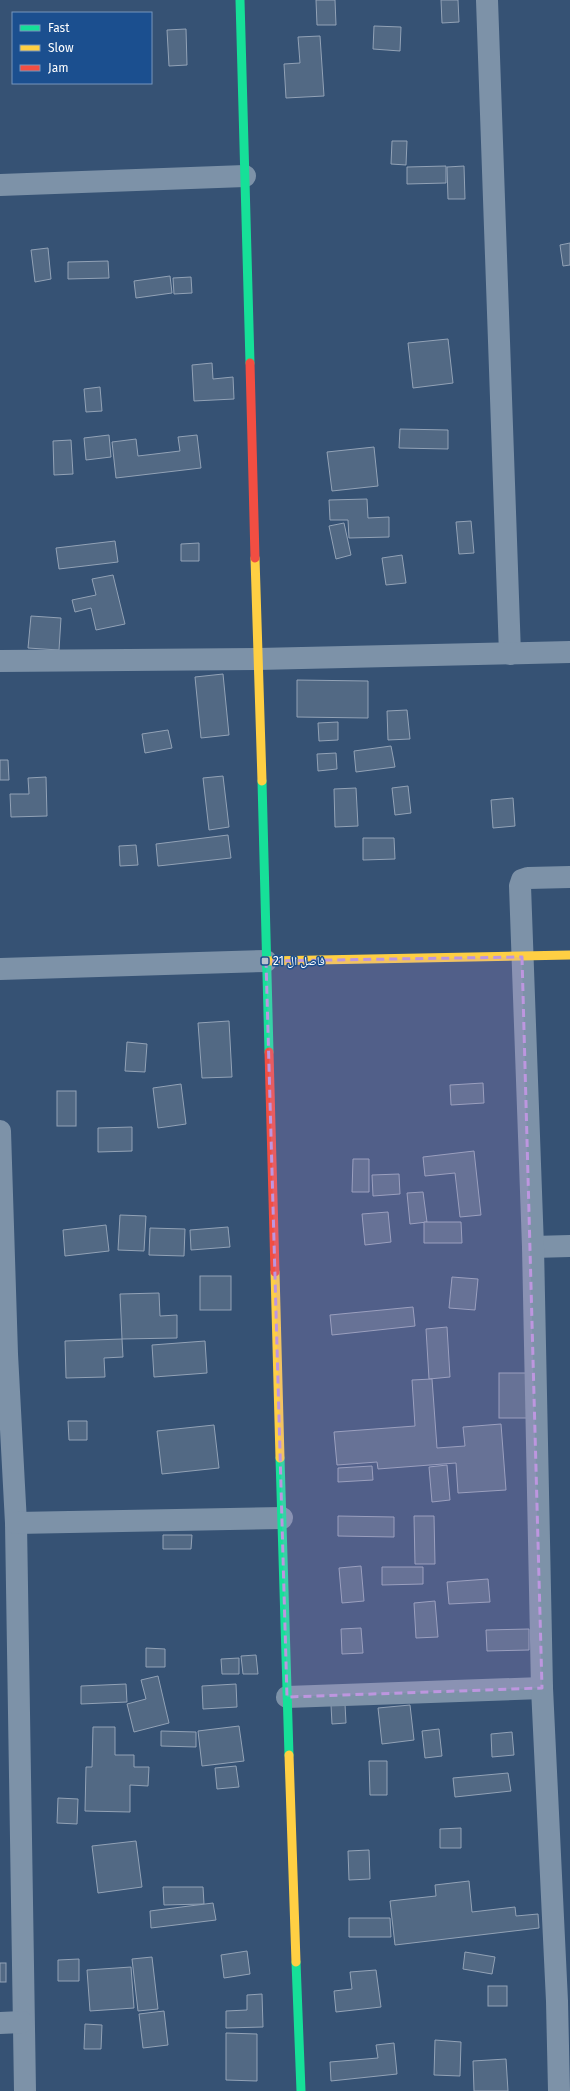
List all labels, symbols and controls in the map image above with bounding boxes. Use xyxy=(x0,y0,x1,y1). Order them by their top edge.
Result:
legend xyxy=(12,12,152,84)
text: Fast xyxy=(48,21,70,35)
text: Slow xyxy=(48,41,74,55)
text: Jam xyxy=(48,61,68,75)
place label: فاصل ال 21 xyxy=(273,954,325,968)
marker: فاصل ال 21 xyxy=(260,956,270,966)

